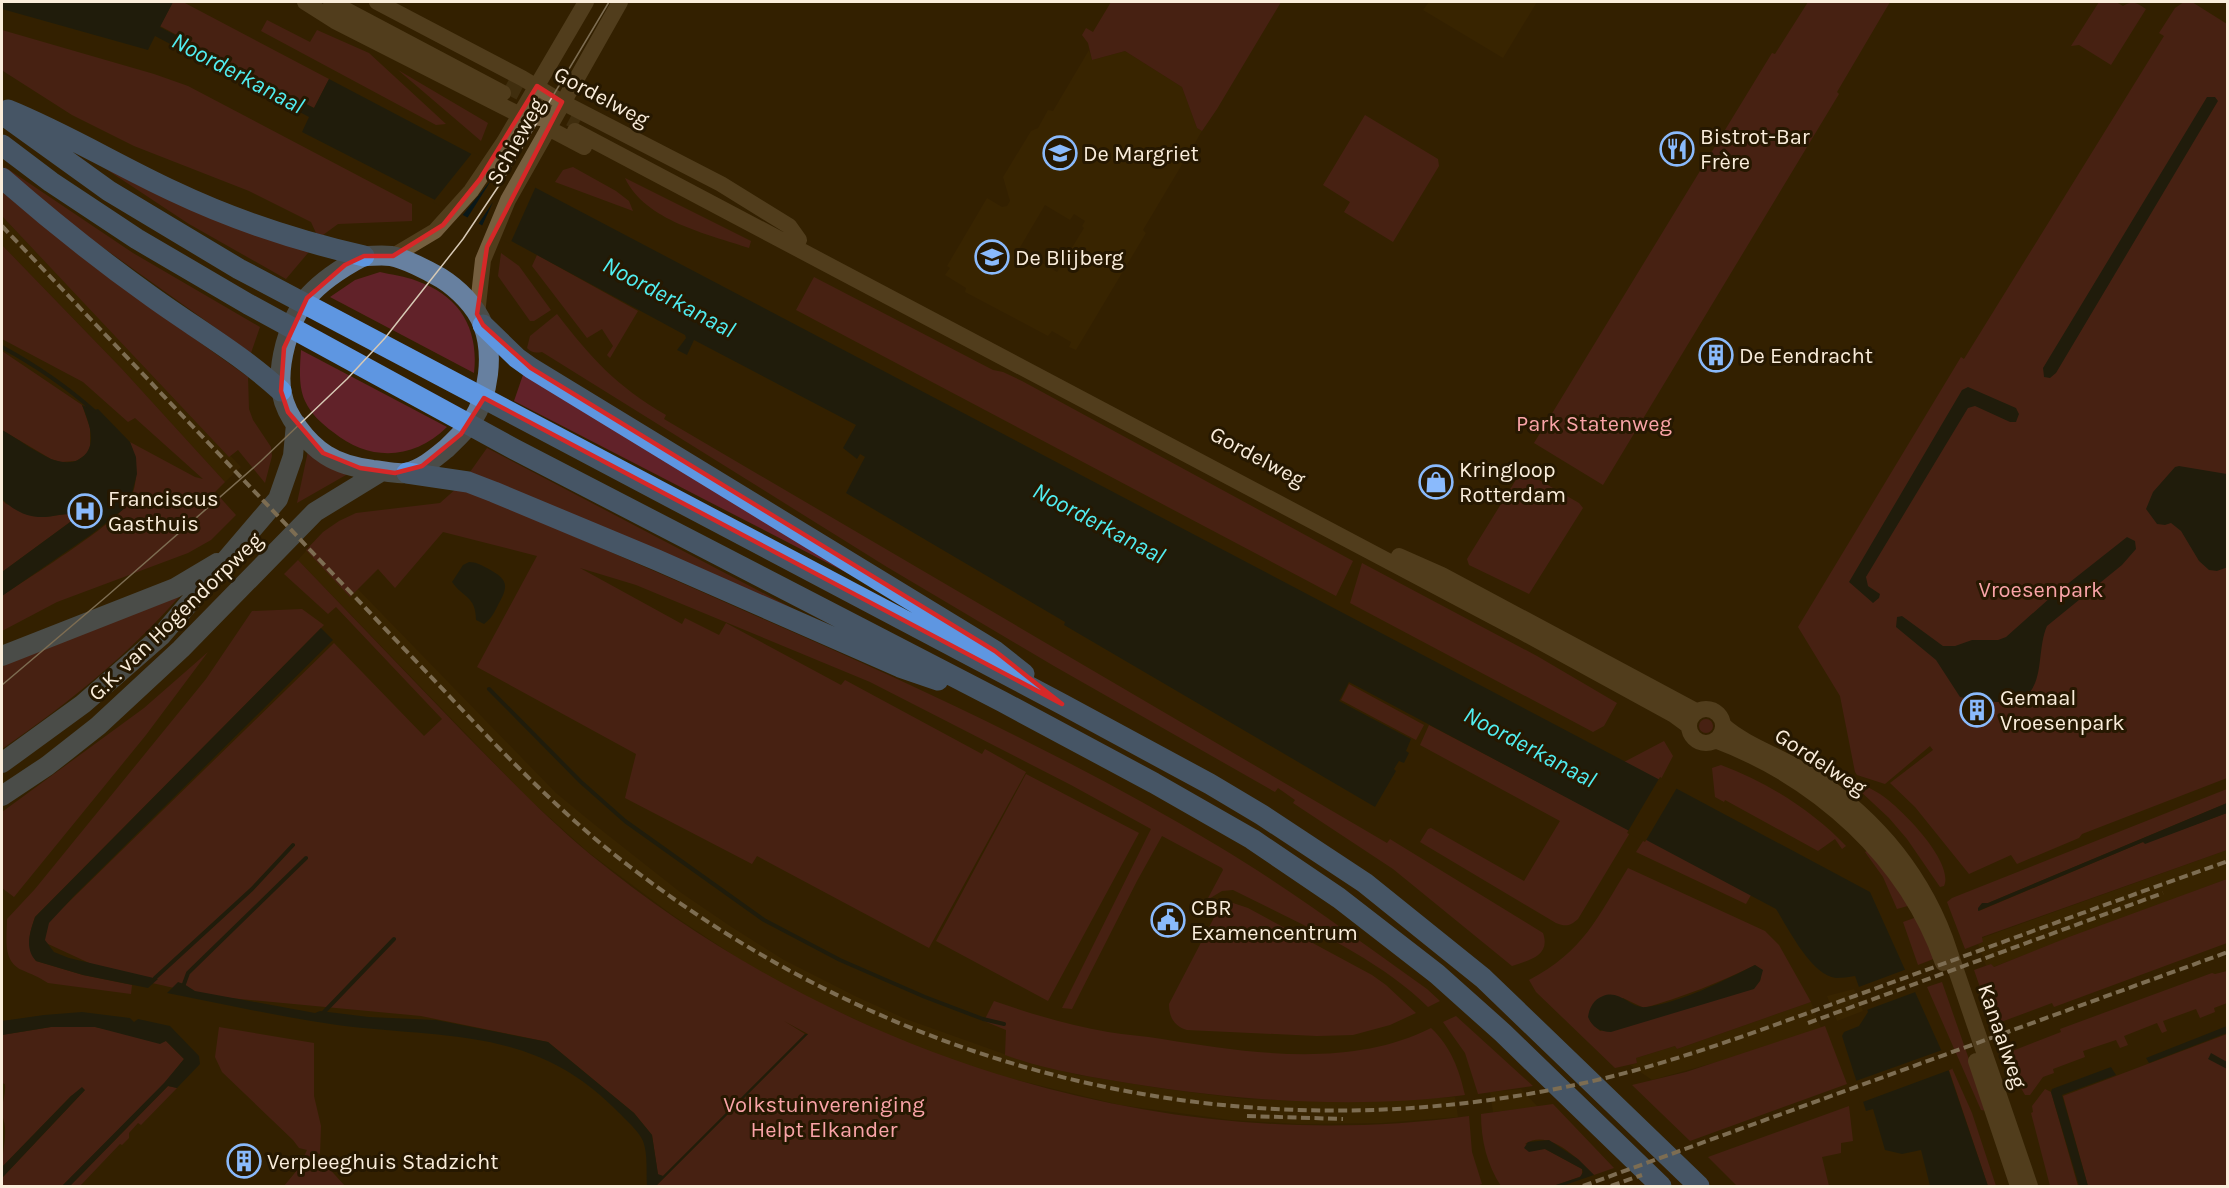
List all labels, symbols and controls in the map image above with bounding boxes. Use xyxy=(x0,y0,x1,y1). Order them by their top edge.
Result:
water label: Noorderkanaal xyxy=(167,26,309,120)
street label: Gordelweg xyxy=(549,61,654,133)
street label: Schieweg xyxy=(481,93,551,190)
place label: Bistrot-Bar Frère xyxy=(1700,124,1810,175)
restaurant icon: Bistrot-Bar Frère xyxy=(1659,131,1695,167)
school or university icon: De Margriet xyxy=(1042,135,1078,171)
place label: De Margriet xyxy=(1083,141,1199,167)
school or university icon: De Blijberg xyxy=(974,239,1010,275)
place label: De Blijberg xyxy=(1015,245,1124,271)
water label: Noorderkanaal xyxy=(598,250,740,344)
building icon: De Eendracht xyxy=(1698,337,1734,373)
place label: De Eendracht xyxy=(1739,343,1873,369)
park label: Park Statenweg xyxy=(1516,411,1673,437)
street label: Gordelweg xyxy=(1205,421,1310,493)
place label: Kringloop Rotterdam xyxy=(1459,457,1566,508)
shop icon: Kringloop Rotterdam xyxy=(1418,464,1454,500)
water label: Noorderkanaal xyxy=(1028,476,1170,570)
place label: Franciscus Gasthuis xyxy=(108,486,219,537)
hospital icon: Franciscus Gasthuis xyxy=(67,493,103,529)
street label: G.K. van Hogendorpweg xyxy=(83,527,268,706)
park label: Vroesenpark xyxy=(1979,577,2103,603)
place label: Gemaal Vroesenpark xyxy=(2000,685,2125,736)
building icon: Gemaal Vroesenpark xyxy=(1959,692,1995,728)
water label: Noorderkanaal xyxy=(1459,700,1601,794)
street label: Gordelweg xyxy=(1770,723,1872,801)
place label: CBR Examencentrum xyxy=(1191,895,1358,946)
public building icon: CBR Examencentrum xyxy=(1150,902,1186,938)
street label: Kanaalweg xyxy=(1972,981,2032,1093)
park label: Volkstuinvereniging Helpt Elkander xyxy=(723,1092,925,1143)
building icon: Verpleeghuis Stadzicht xyxy=(226,1143,262,1179)
place label: Verpleeghuis Stadzicht xyxy=(267,1149,499,1175)

